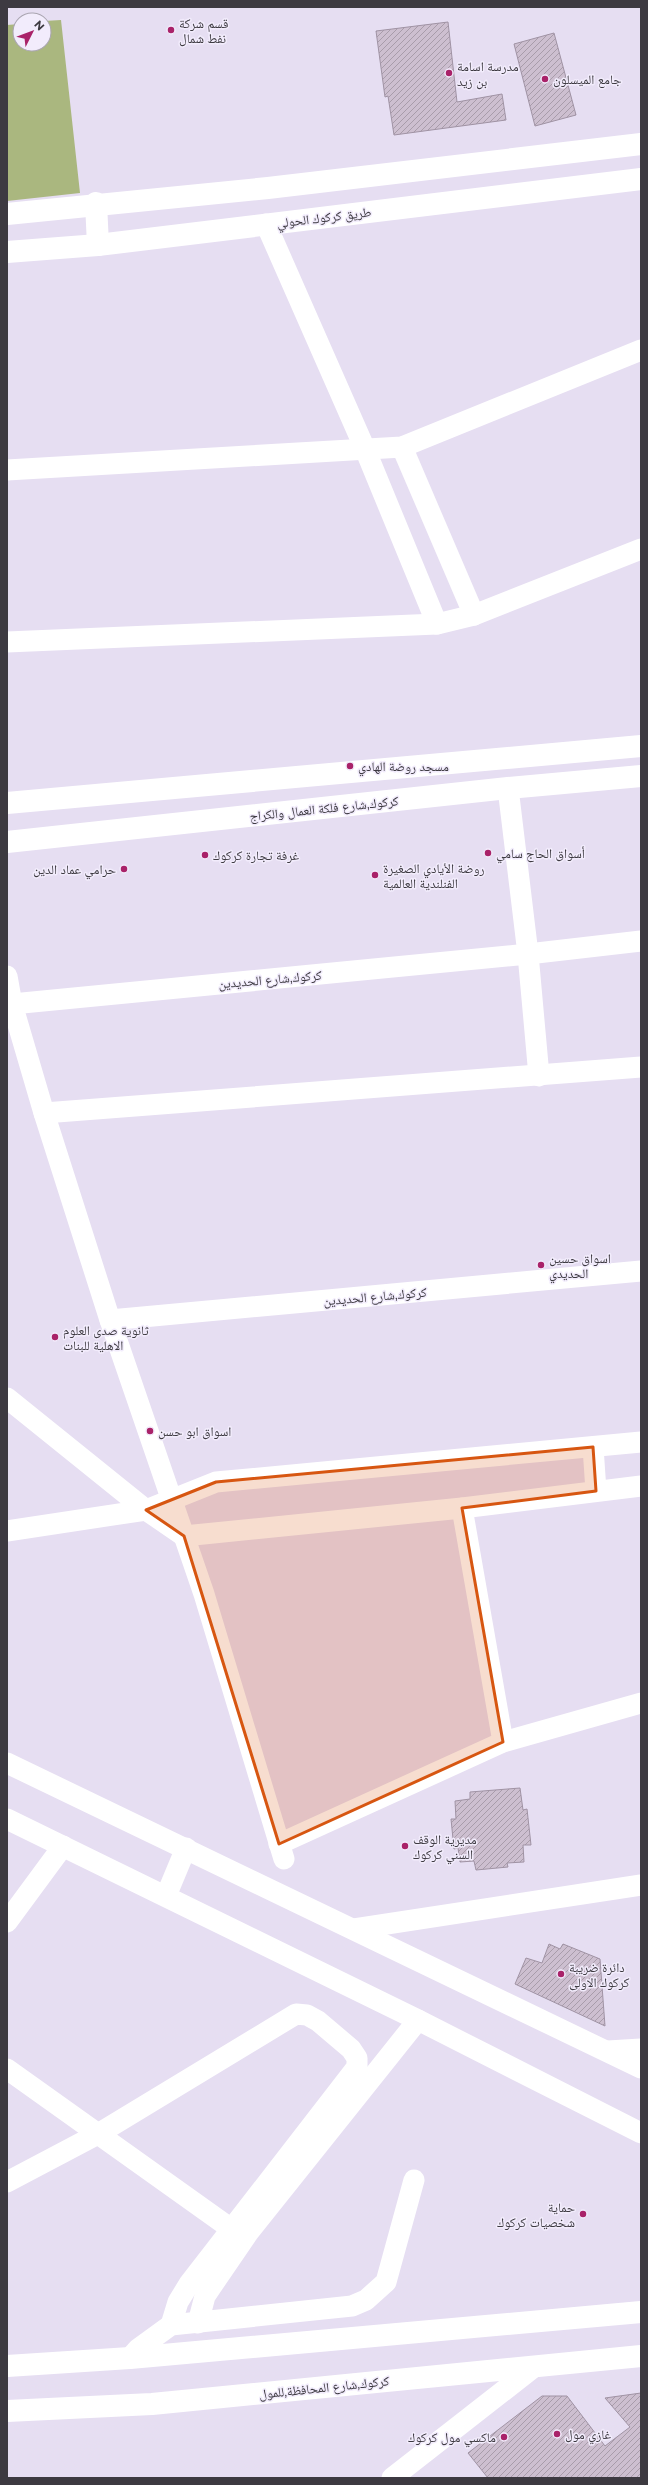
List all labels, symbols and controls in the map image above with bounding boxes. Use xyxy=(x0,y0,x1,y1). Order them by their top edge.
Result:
north arrow xyxy=(12,12,52,52)
place label: قسم شركة نفط شمال xyxy=(179,15,228,47)
text: N xyxy=(31,17,48,33)
marker: قسم شركة نفط شمال xyxy=(166,25,176,35)
place label: مدرسة اسامة بن زيد xyxy=(457,58,519,90)
marker: مدرسة اسامة بن زيد xyxy=(444,68,454,78)
place label: جامع الميسلون xyxy=(553,71,622,89)
marker: جامع الميسلون xyxy=(540,74,550,84)
street label: طريق كركوك الحولي xyxy=(276,203,373,234)
place label: مسجد روضة الهادي xyxy=(358,758,449,777)
marker: مسجد روضة الهادي xyxy=(345,761,355,771)
street label: كركوك,شارع فلكة العمال والكراج xyxy=(249,792,400,826)
place label: أسواق الحاج سامي xyxy=(496,845,585,864)
place label: غرفة تجارة كركوك xyxy=(213,847,300,864)
marker: أسواق الحاج سامي xyxy=(483,848,493,858)
marker: غرفة تجارة كركوك xyxy=(200,850,210,860)
place label: روضة الأيادي الصغيرة الفنلندية العالمية xyxy=(383,860,485,891)
place label: حرامي عماد الدين xyxy=(33,861,116,880)
marker: حرامي عماد الدين xyxy=(119,864,129,874)
marker: روضة الأيادي الصغيرة الفنلندية العالمية xyxy=(370,870,380,880)
street label: كركوك,شارع الحديدين xyxy=(218,966,323,993)
place label: اسواق حسين الحديدي xyxy=(549,1250,611,1284)
marker: اسواق حسين الحديدي xyxy=(536,1260,546,1270)
street label: كركوك,شارع الحديدين xyxy=(323,1283,428,1310)
place label: ثانوية صدى العلوم الاهلية للبنات xyxy=(63,1322,149,1353)
marker: ثانوية صدى العلوم الاهلية للبنات xyxy=(50,1332,60,1342)
place label: اسواق ابو حسن xyxy=(158,1423,231,1440)
marker: اسواق ابو حسن xyxy=(145,1426,155,1436)
place label: مديرية الوقف السني كركوك xyxy=(413,1831,477,1865)
marker: مديرية الوقف السني كركوك xyxy=(400,1841,410,1851)
place label: دائرة ضريبة كركوك الاولى xyxy=(569,1959,630,1991)
marker: دائرة ضريبة كركوك الاولى xyxy=(556,1969,566,1979)
place label: حماية شخصيات كركوك xyxy=(497,2199,575,2231)
marker: حماية شخصيات كركوك xyxy=(578,2209,588,2219)
street label: كركوك,شارع المحافظة,للمول xyxy=(258,2372,391,2404)
place label: غازي مول xyxy=(565,2426,611,2445)
place label: ماكسي مول كركوك xyxy=(408,2429,496,2448)
marker: غازي مول xyxy=(552,2429,562,2439)
marker: ماكسي مول كركوك xyxy=(499,2432,509,2442)

